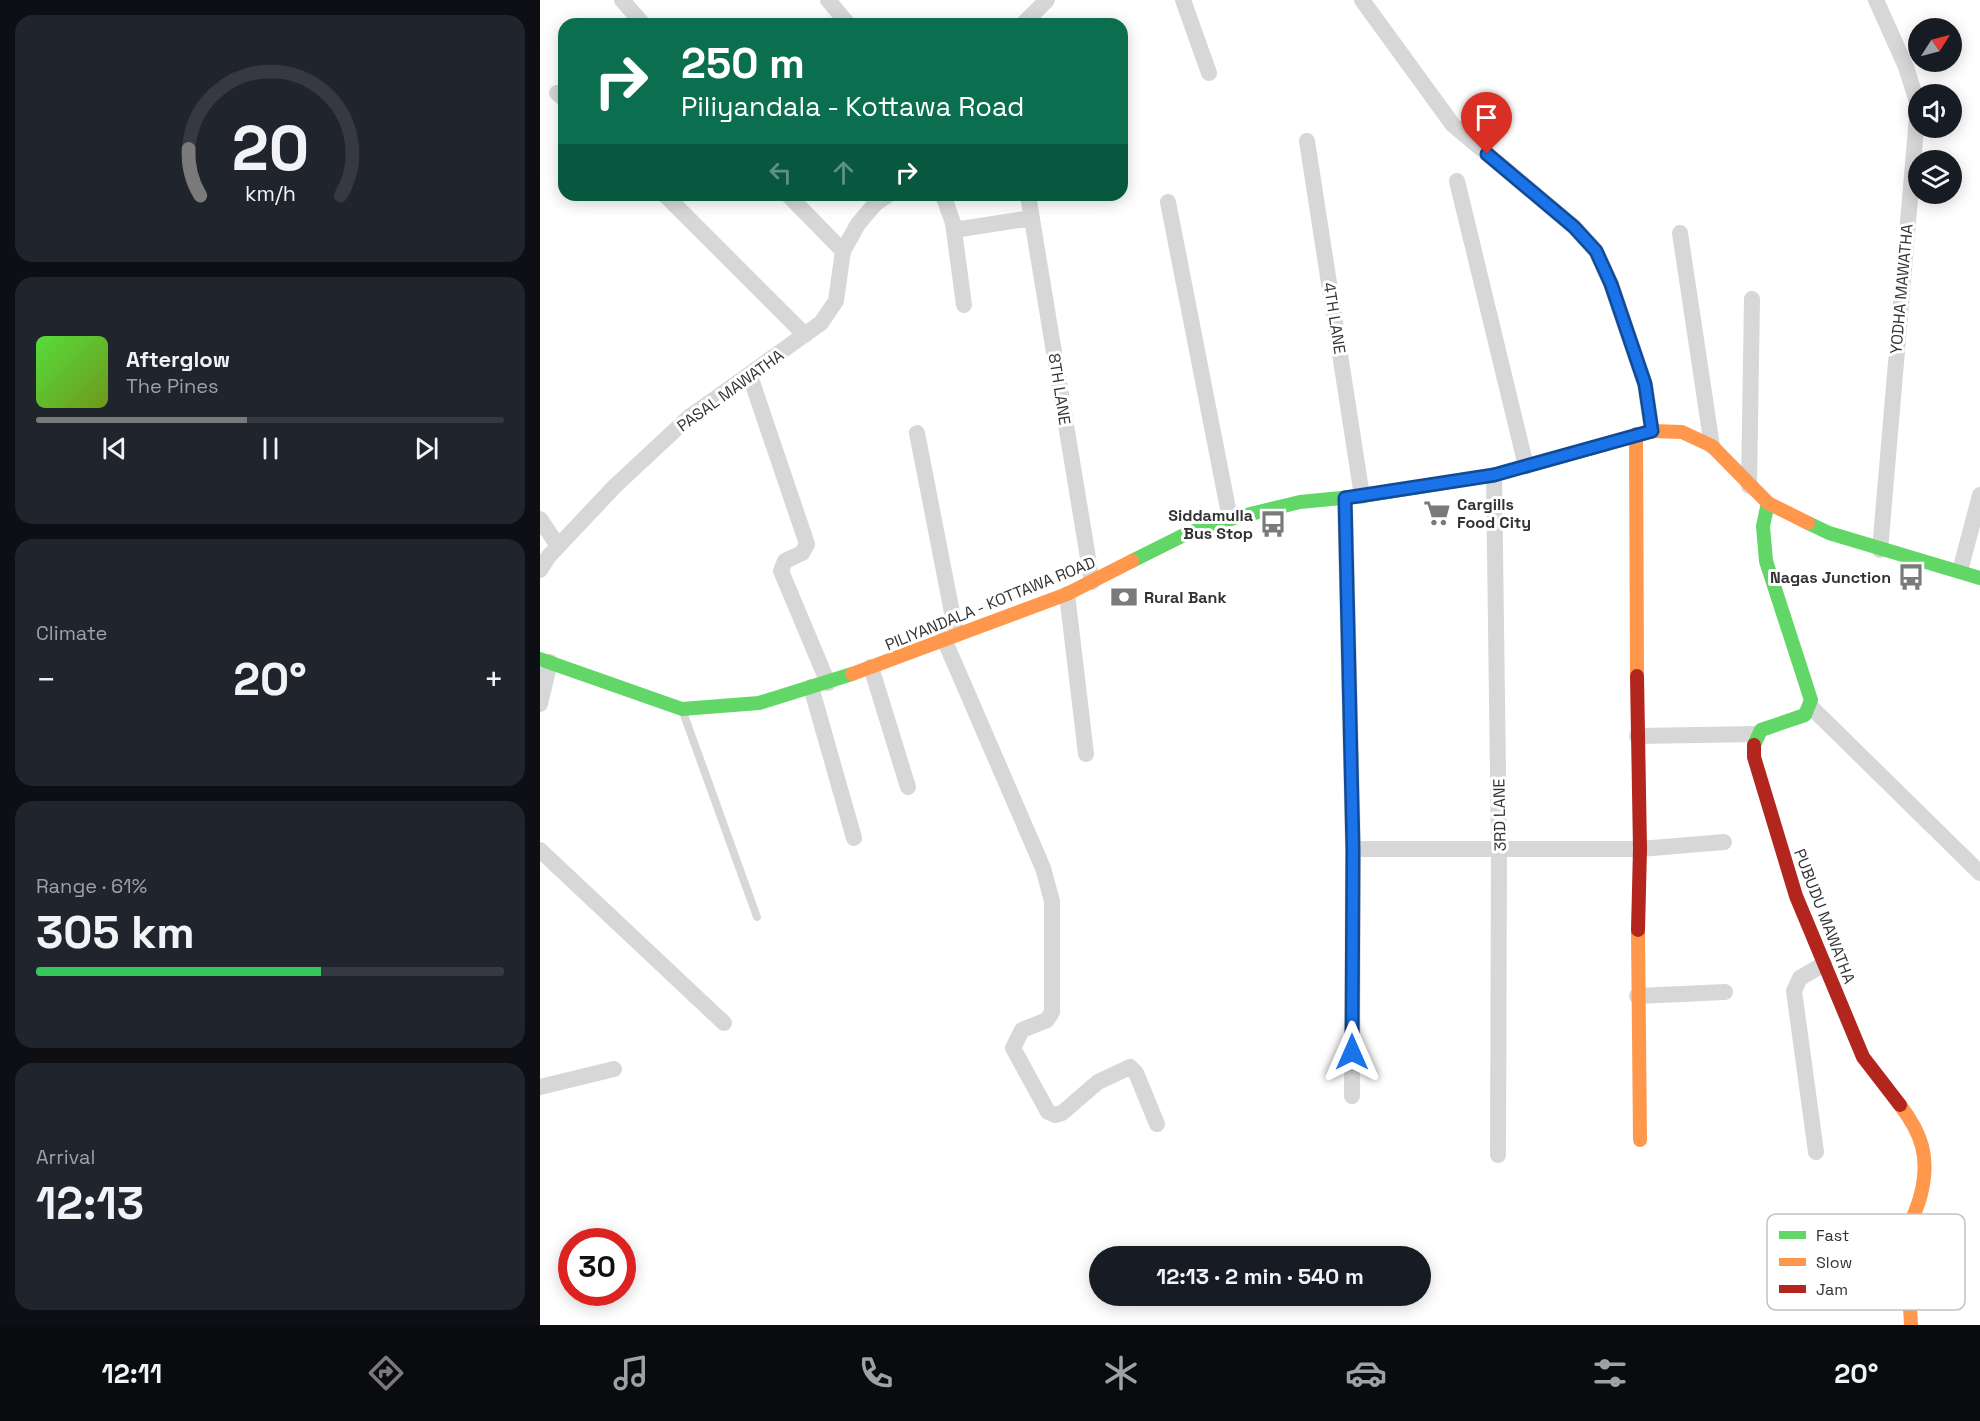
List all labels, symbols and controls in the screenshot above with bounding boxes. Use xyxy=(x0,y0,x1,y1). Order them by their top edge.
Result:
north arrow xyxy=(1908,18,1962,72)
map controls xyxy=(1908,18,1962,204)
text: 250 m xyxy=(681,37,805,90)
icon: right xyxy=(582,42,660,120)
button: sound xyxy=(1908,84,1962,138)
text: Piliyandala - Kottawa Road xyxy=(681,89,1024,124)
pin xyxy=(1461,92,1512,154)
icon: arrive xyxy=(1470,101,1503,134)
text: 20 xyxy=(231,109,309,188)
button: layers xyxy=(1908,150,1962,204)
icon: left xyxy=(764,156,797,189)
icon: ahead xyxy=(827,156,860,189)
icon: right xyxy=(890,156,923,189)
text: km/h xyxy=(244,180,296,207)
street label: YODHA MAWATHA xyxy=(1885,223,1918,355)
street label: 4TH LANE xyxy=(1318,281,1351,356)
text: Afterglow xyxy=(126,345,230,373)
street label: PASAL MAWATHA xyxy=(673,345,788,436)
street label: 8TH LANE xyxy=(1043,352,1076,426)
text: The Pines xyxy=(126,373,219,399)
icon: previous xyxy=(98,432,131,465)
icon: pause xyxy=(254,432,287,465)
icon: next xyxy=(410,432,443,465)
place label: Cargills Food City xyxy=(1457,494,1531,533)
supermarket icon: Cargills Food City xyxy=(1422,498,1452,528)
place label: Siddamulla Bus Stop xyxy=(1168,505,1253,544)
bus stop icon: Siddamulla Bus Stop xyxy=(1258,509,1288,539)
street label: PILIYANDALA - KOTTAWA ROAD xyxy=(882,552,1098,655)
bus stop icon: Nagas Junction xyxy=(1896,562,1926,592)
place label: Nagas Junction xyxy=(1770,567,1891,588)
bank icon: Rural Bank xyxy=(1109,582,1139,612)
place label: Rural Bank xyxy=(1144,587,1226,608)
text: Climate xyxy=(36,620,107,646)
text: 20° xyxy=(233,651,307,708)
text: − xyxy=(36,659,56,701)
text: + xyxy=(484,659,504,701)
street label: 3RD LANE xyxy=(1488,778,1511,852)
street label: PUBUDU MAWATHA xyxy=(1789,846,1860,987)
text: Range · 61% xyxy=(36,873,147,899)
text: 305 km xyxy=(36,904,195,961)
position arrow xyxy=(1320,1020,1384,1084)
text: Arrival xyxy=(36,1144,95,1170)
text: 12:13 xyxy=(36,1175,144,1232)
legend xyxy=(1767,1214,1965,1310)
text: Fast xyxy=(1816,1225,1849,1246)
speed limit sign: 30 xyxy=(558,1228,636,1306)
text: Slow xyxy=(1816,1252,1852,1273)
text: 12:13 · 2 min · 540 m xyxy=(1156,1262,1364,1290)
text: Jam xyxy=(1816,1279,1848,1300)
icon: directions xyxy=(365,1352,407,1394)
icon: music xyxy=(610,1352,652,1394)
icon: phone xyxy=(855,1352,897,1394)
icon: climate xyxy=(1100,1352,1142,1394)
icon: car xyxy=(1345,1352,1387,1394)
icon: filters xyxy=(1589,1352,1631,1394)
text: 12:11 xyxy=(101,1356,162,1391)
text: 20° xyxy=(1834,1356,1878,1391)

